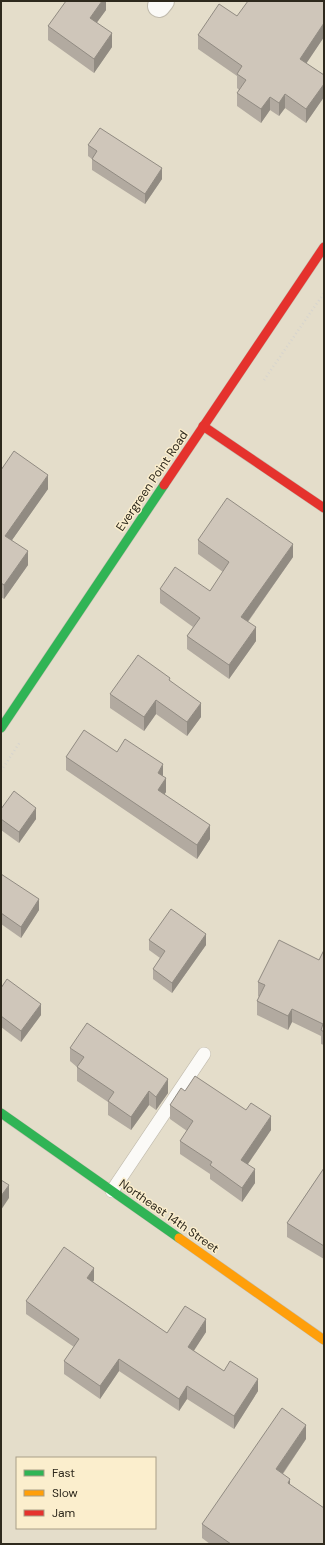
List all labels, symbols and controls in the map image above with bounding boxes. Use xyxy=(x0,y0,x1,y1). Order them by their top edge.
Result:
street label: Evergreen Point Road xyxy=(112,428,192,534)
street label: Northeast 14th Street xyxy=(116,1176,222,1257)
legend xyxy=(16,1457,156,1529)
text: Fast xyxy=(52,1465,75,1481)
text: Slow xyxy=(52,1485,78,1501)
text: Jam xyxy=(52,1505,75,1521)

